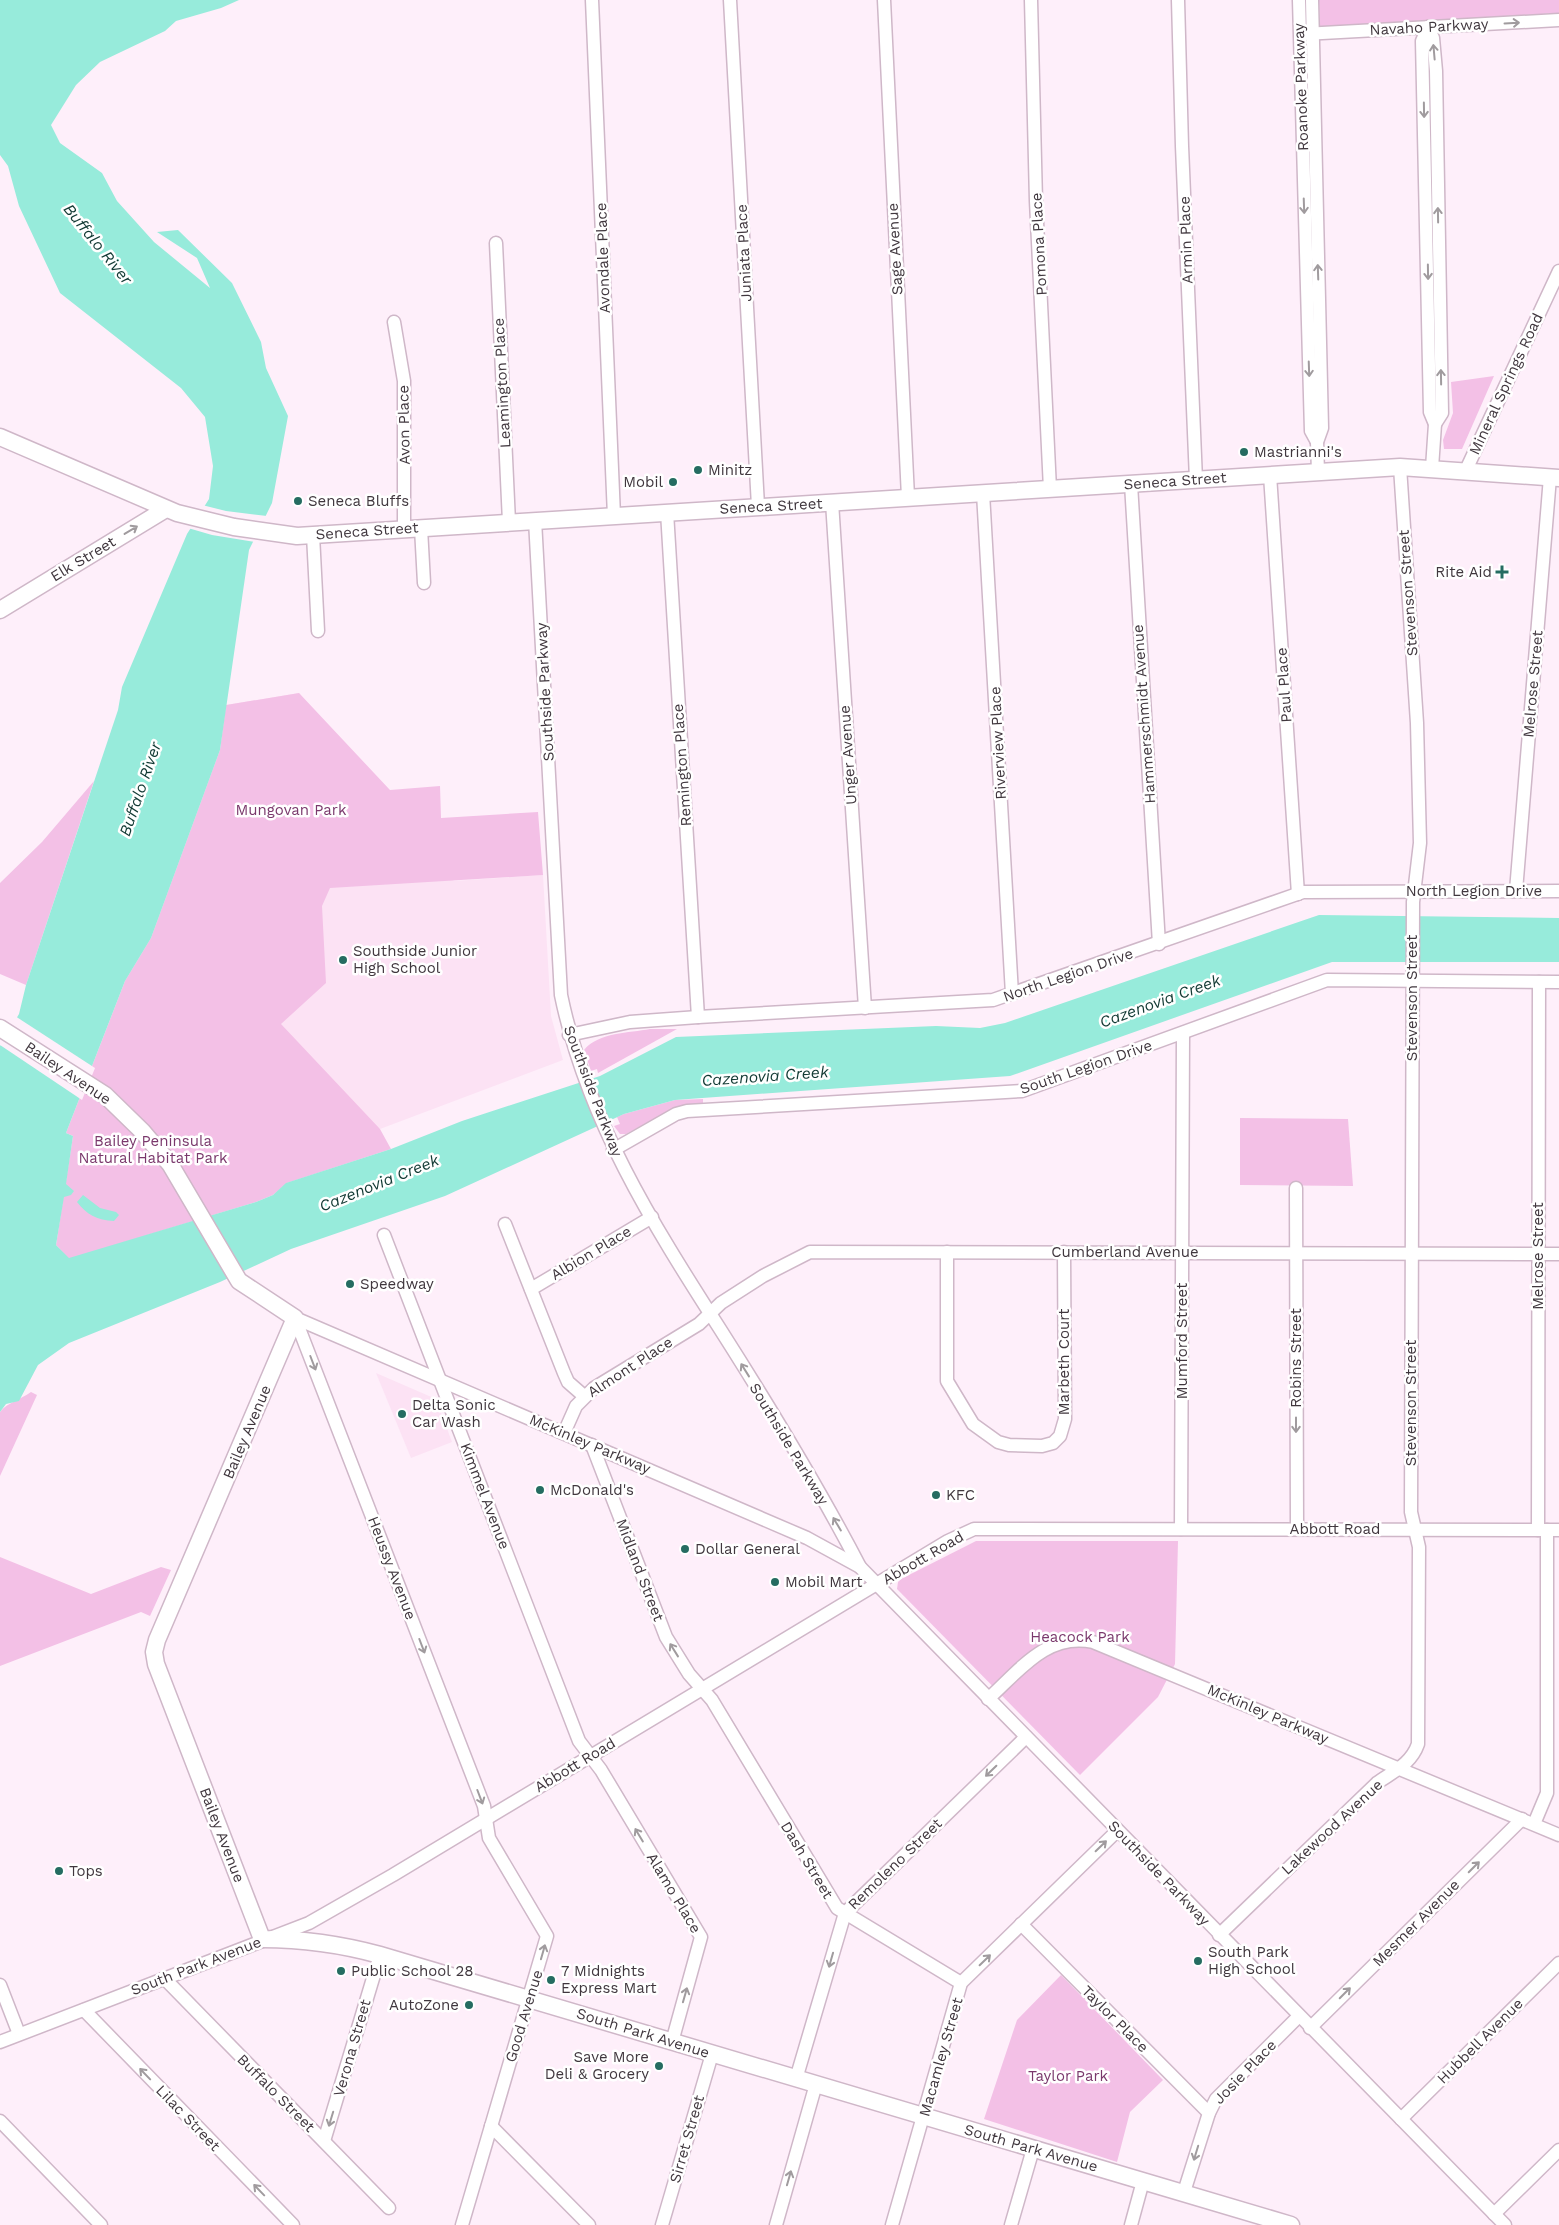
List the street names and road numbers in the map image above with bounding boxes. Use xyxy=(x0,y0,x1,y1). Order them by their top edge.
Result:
street label: Navaho Parkway xyxy=(1369,15,1489,39)
street label: Roanoke Parkway xyxy=(1290,22,1312,151)
street label: Pomona Place xyxy=(1027,192,1051,296)
street label: Armin Place xyxy=(1175,196,1197,284)
street label: Avondale Place xyxy=(592,202,614,314)
street label: Sage Avenue xyxy=(884,203,906,295)
street label: Juniata Place xyxy=(732,204,756,302)
street label: Mineral Springs Road xyxy=(1465,310,1547,458)
street label: Leamington Place xyxy=(490,317,514,449)
street label: Avon Place xyxy=(394,385,414,465)
street label: Seneca Street xyxy=(1123,468,1228,494)
street label: Seneca Street xyxy=(719,494,824,518)
street label: Seneca Street xyxy=(315,518,420,544)
street label: Stevenson Street xyxy=(1395,529,1421,657)
street label: Elk Street xyxy=(47,532,119,585)
street label: Southside Parkway xyxy=(532,622,558,762)
street label: Hammerschmidt Avenue xyxy=(1129,624,1159,804)
street label: Melrose Street xyxy=(1519,629,1547,738)
street label: Paul Place xyxy=(1272,647,1296,723)
street label: Riverview Place xyxy=(986,686,1010,800)
street label: Remington Place xyxy=(669,703,695,827)
street label: Unger Avenue xyxy=(836,705,860,805)
street label: North Legion Drive xyxy=(1406,882,1542,900)
street label: Stevenson Street xyxy=(1403,934,1421,1061)
street label: North Legion Drive xyxy=(1001,944,1135,1006)
street label: Southside Parkway xyxy=(560,1023,626,1159)
street label: South Legion Drive xyxy=(1018,1036,1154,1098)
street label: Bailey Avenue xyxy=(21,1038,115,1108)
street label: Melrose Street xyxy=(1529,1201,1547,1310)
street label: Albion Place xyxy=(548,1222,634,1284)
street label: Cumberland Avenue xyxy=(1051,1243,1199,1261)
street label: Mumford Street xyxy=(1173,1282,1191,1399)
street label: Marbeth Court xyxy=(1055,1308,1073,1415)
street label: Robins Street xyxy=(1287,1308,1305,1408)
street label: Almont Place xyxy=(584,1333,676,1401)
street label: Stevenson Street xyxy=(1402,1339,1420,1466)
street label: Southside Parkway xyxy=(746,1380,833,1508)
street label: Bailey Avenue xyxy=(219,1382,275,1482)
street label: McKinley Parkway xyxy=(527,1410,654,1478)
street label: Kimmel Avenue xyxy=(456,1440,514,1552)
street label: Heussy Avenue xyxy=(364,1514,420,1622)
street label: Midland Street xyxy=(612,1516,668,1624)
street label: Abbott Road xyxy=(1290,1520,1380,1538)
street label: Abbott Road xyxy=(879,1527,967,1589)
street label: McKinley Parkway xyxy=(1205,1680,1332,1748)
street label: Abbott Road xyxy=(531,1734,619,1796)
street label: Lakewood Avenue xyxy=(1278,1776,1386,1878)
street label: Bailey Avenue xyxy=(196,1785,248,1885)
street label: Remoleno Street xyxy=(844,1814,946,1913)
street label: Southside Parkway xyxy=(1104,1817,1214,1929)
street label: Dash Street xyxy=(777,1818,837,1902)
street label: Alamo Place xyxy=(643,1849,705,1937)
street label: Mesmer Avenue xyxy=(1369,1876,1463,1970)
street label: South Park Avenue xyxy=(128,1933,264,1999)
street label: Good Avenue xyxy=(501,1968,547,2064)
street label: Taylor Place xyxy=(1078,1982,1152,2056)
street label: Hubbell Avenue xyxy=(1433,1994,1527,2088)
street label: Macamley Street xyxy=(915,1995,967,2119)
street label: Verona Street xyxy=(330,1997,375,2099)
street label: South Park Avenue xyxy=(574,2004,712,2062)
street label: Josie Place xyxy=(1210,2036,1280,2108)
street label: Buffalo Street xyxy=(233,2050,319,2136)
street label: Lilac Street xyxy=(152,2081,224,2155)
street label: Sirret Street xyxy=(666,2092,708,2185)
street label: South Park Avenue xyxy=(962,2120,1100,2176)

